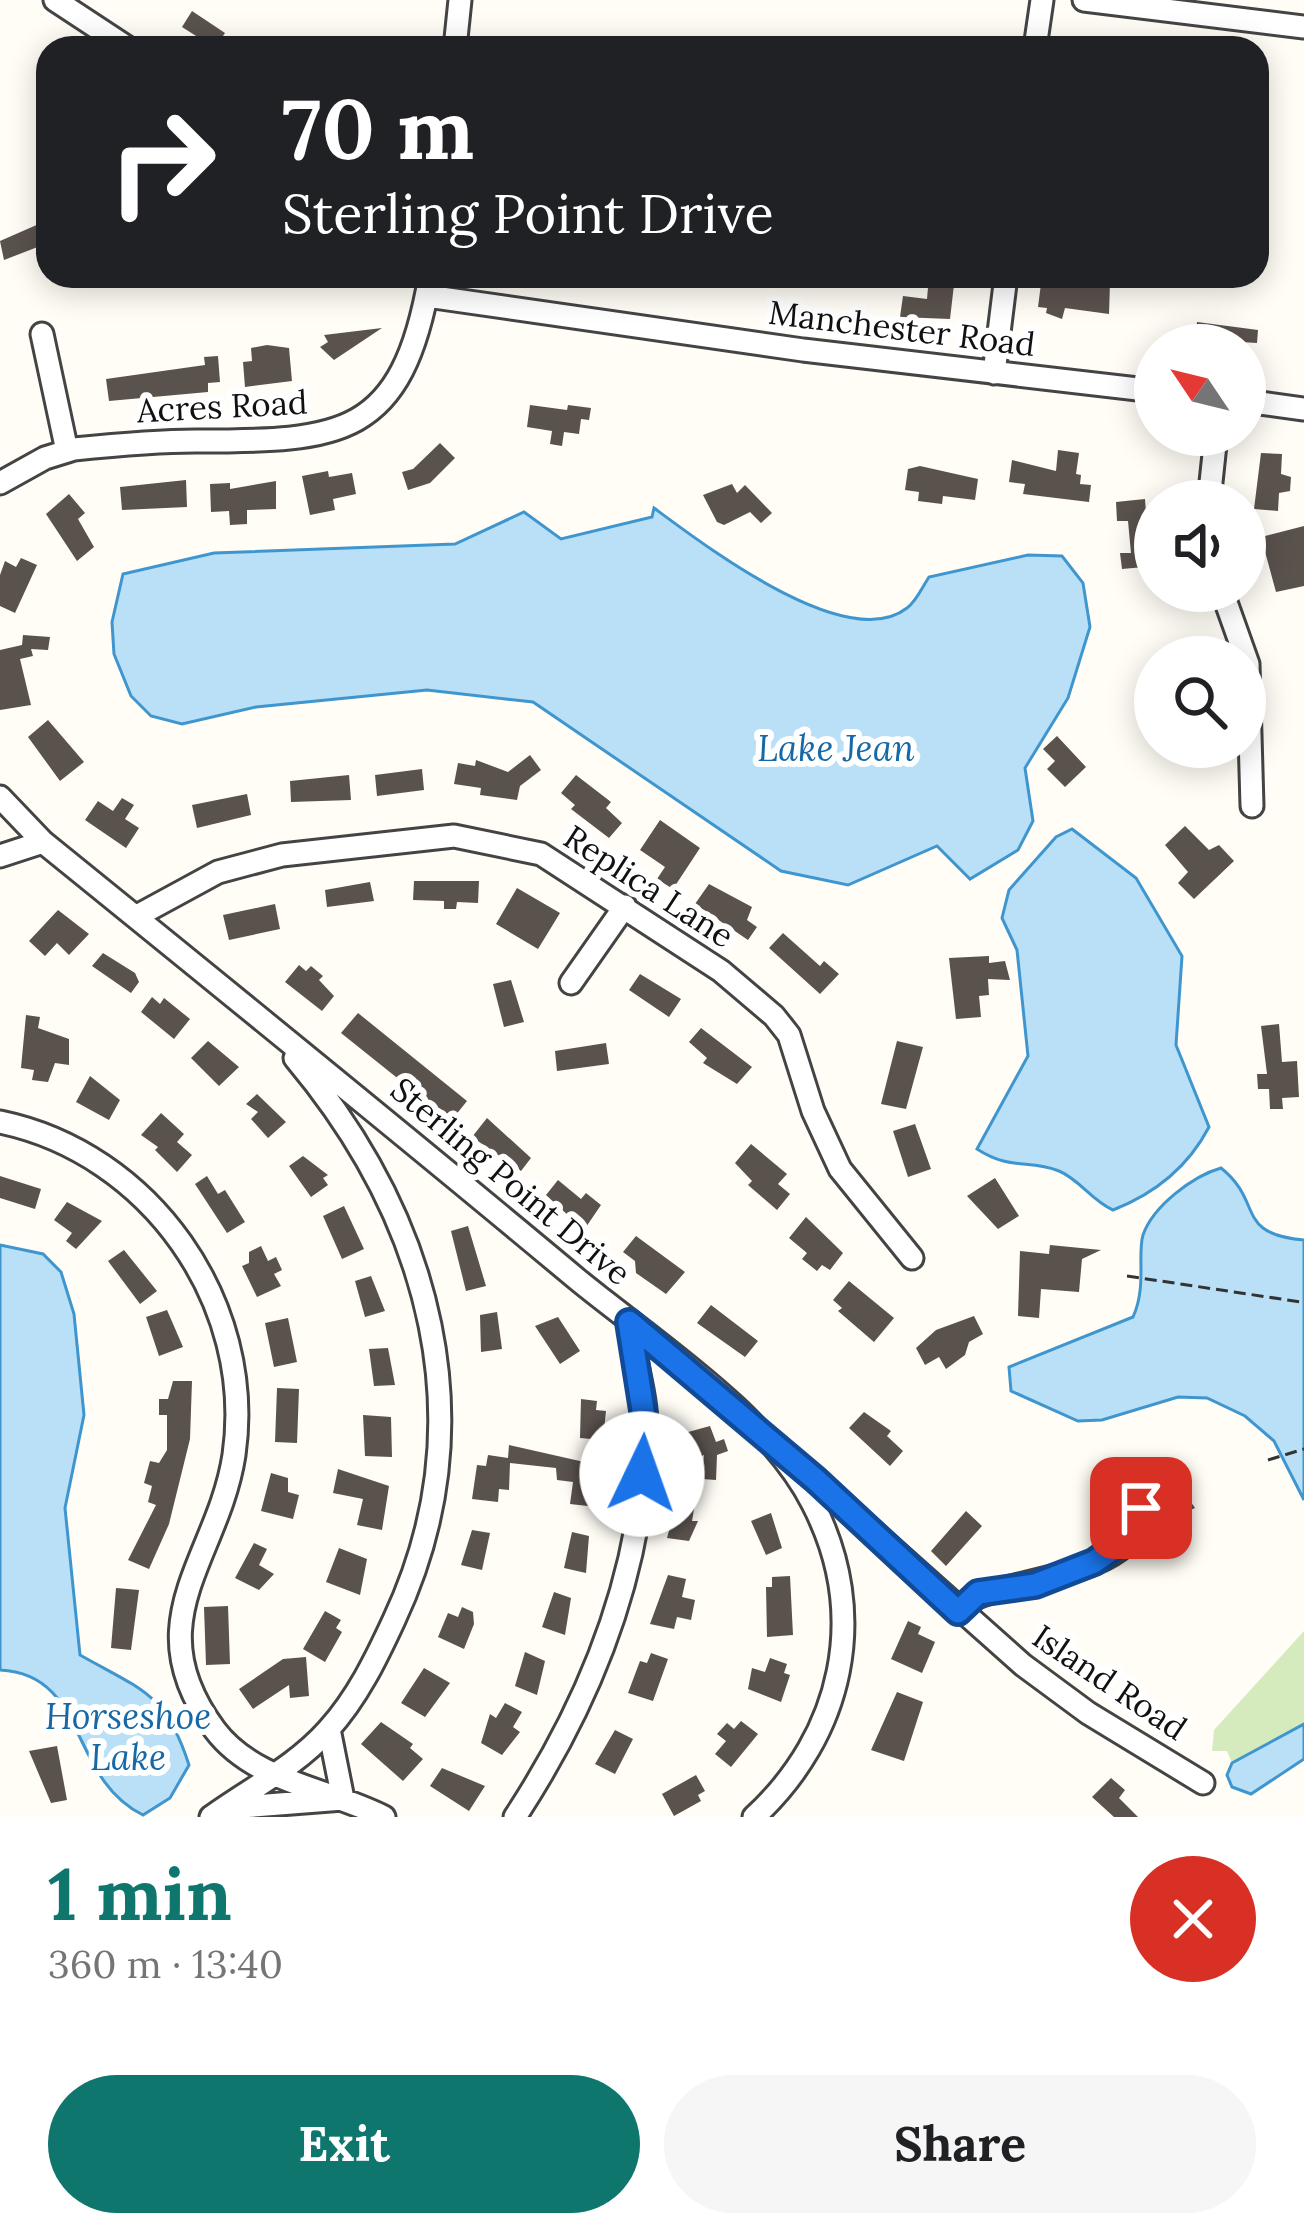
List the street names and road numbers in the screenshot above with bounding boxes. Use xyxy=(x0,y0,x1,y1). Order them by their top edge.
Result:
street label: Manchester Road xyxy=(766,291,1038,365)
street label: Acres Road xyxy=(135,381,308,431)
street label: Replica Lane xyxy=(556,815,742,957)
street label: Sterling Point Drive xyxy=(382,1068,640,1294)
street label: Island Road xyxy=(1025,1615,1195,1749)

